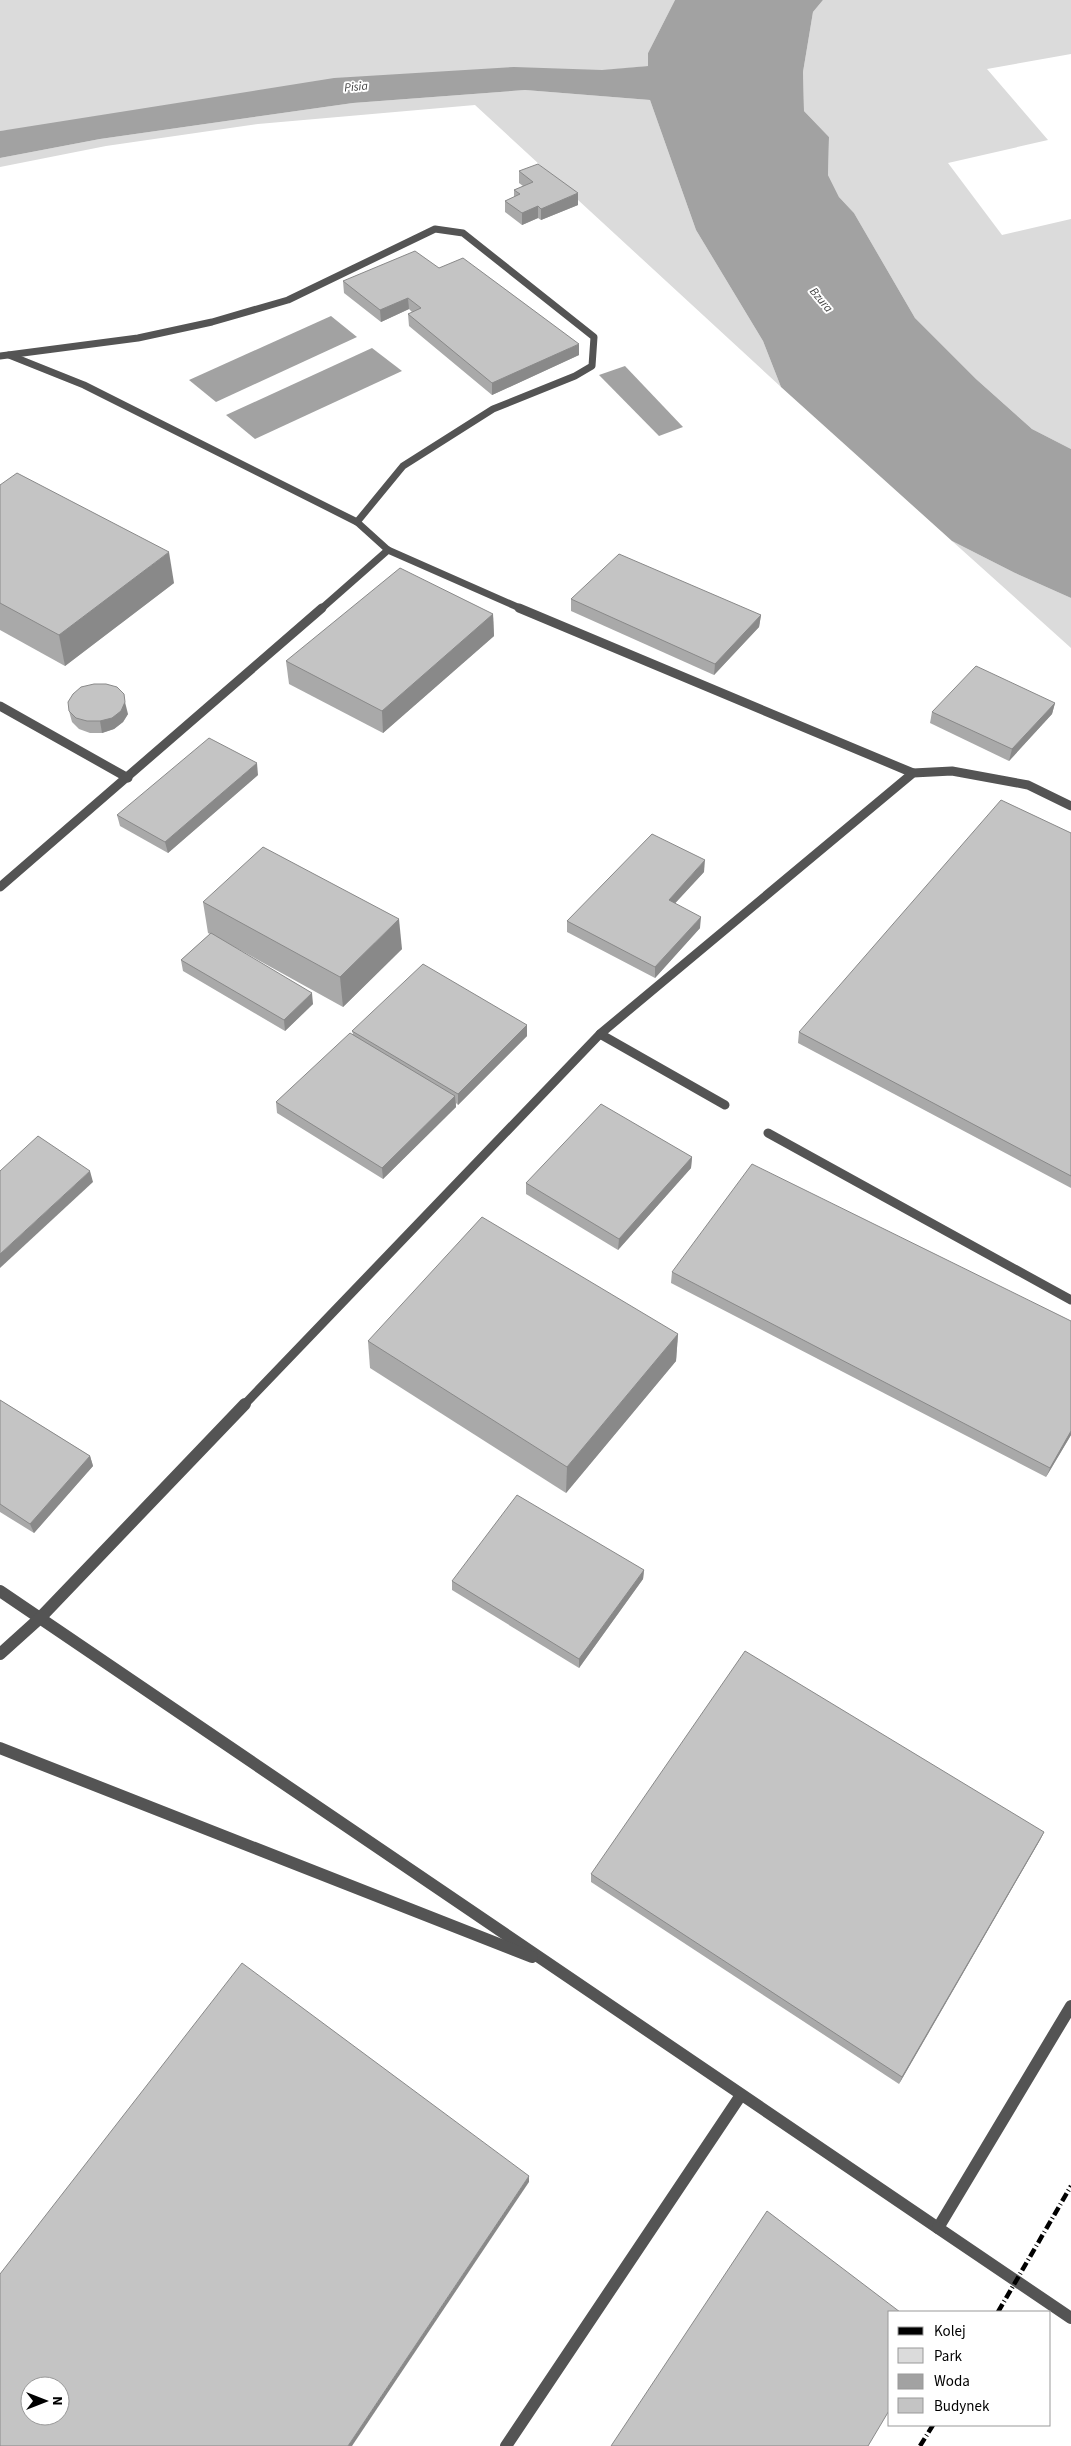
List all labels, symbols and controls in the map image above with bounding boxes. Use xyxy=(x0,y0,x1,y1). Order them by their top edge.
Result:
water label: Pisia xyxy=(344,77,369,96)
water label: Bzura xyxy=(805,284,837,317)
legend xyxy=(888,2311,1051,2426)
text: Kolej xyxy=(934,2321,966,2342)
text: Park xyxy=(934,2346,963,2367)
text: Woda xyxy=(934,2371,970,2392)
north arrow xyxy=(20,2376,70,2426)
text: N xyxy=(47,2396,67,2406)
text: Budynek xyxy=(934,2396,990,2417)

